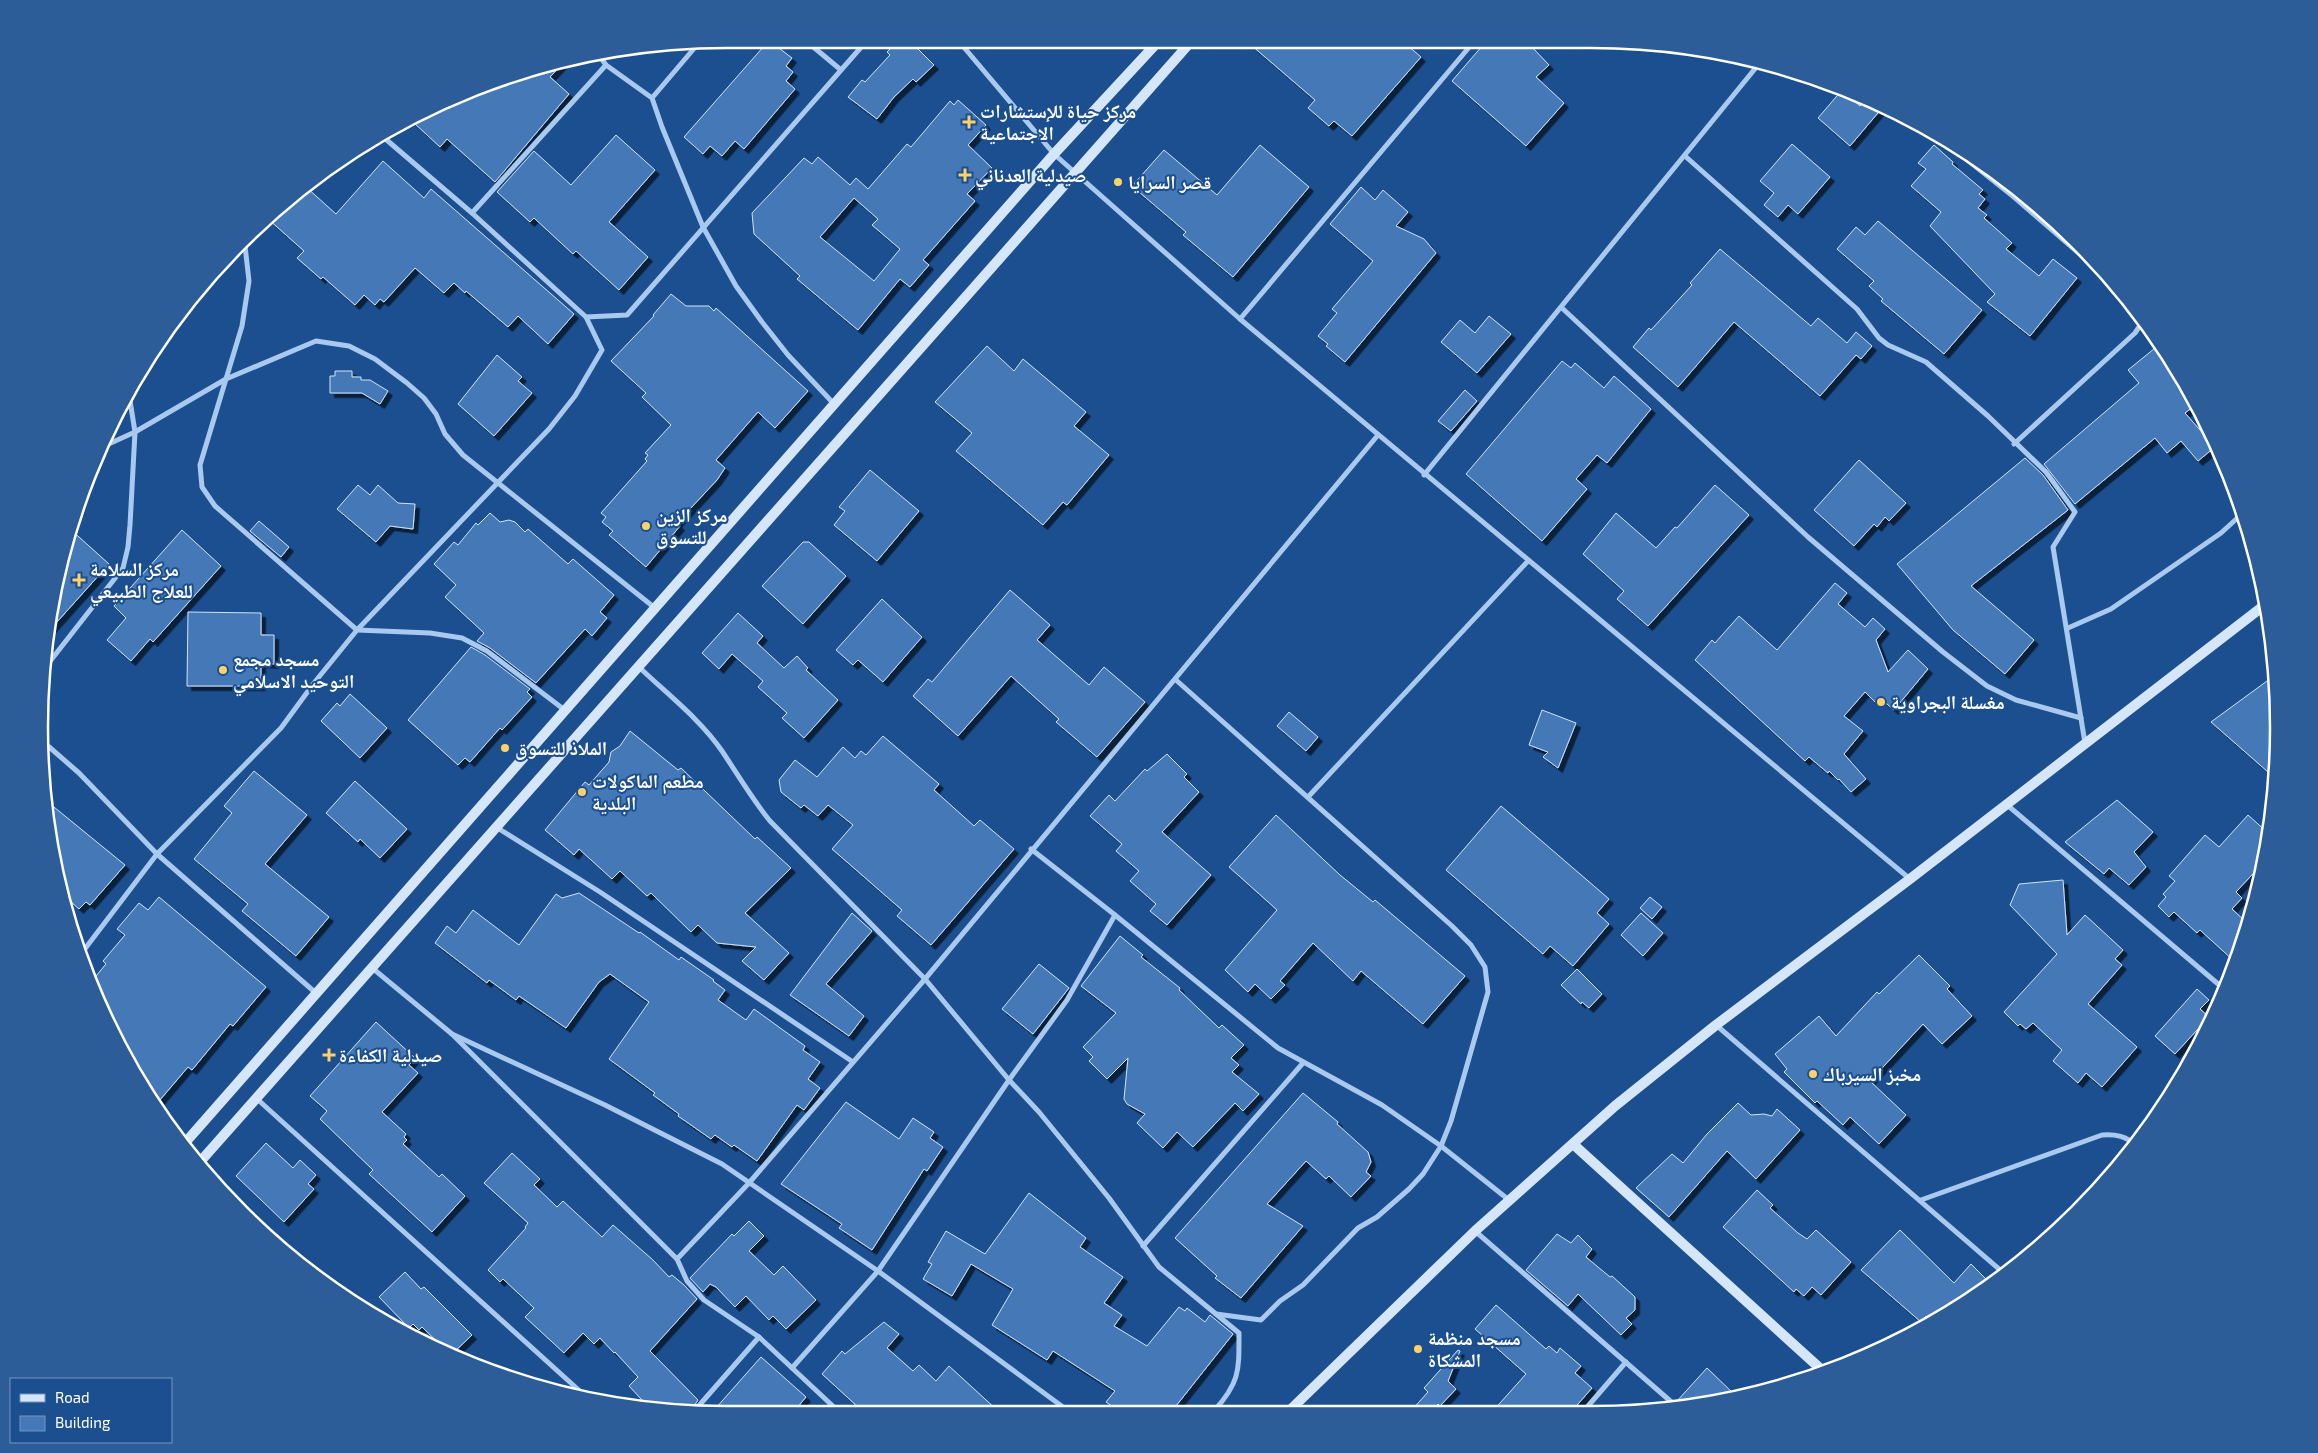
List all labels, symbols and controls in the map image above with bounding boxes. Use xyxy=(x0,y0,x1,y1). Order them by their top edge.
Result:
place label: مركز حياة للإستشارات الاجتماعية xyxy=(980,99,1136,145)
marker: مركز حياة للإستشارات الاجتماعية xyxy=(962,115,976,129)
place label: صيدلية العدناني xyxy=(975,163,1086,191)
marker: صيدلية العدناني xyxy=(959,169,971,181)
place label: قصر السرايا xyxy=(1128,170,1211,194)
marker: قصر السرايا xyxy=(1112,176,1124,188)
place label: مركز الزين للتسوق xyxy=(656,503,727,549)
marker: مركز الزين للتسوق xyxy=(640,520,652,532)
place label: مركز السلامة للعلاج الطبيعي xyxy=(90,557,193,607)
marker: مركز السلامة للعلاج الطبيعي xyxy=(72,573,86,587)
place label: مسجد مجمع التوحيد الاسلامي xyxy=(233,647,354,697)
marker: مسجد مجمع التوحيد الاسلامي xyxy=(217,664,229,676)
place label: مغسلة البجراوية xyxy=(1891,690,2005,714)
marker: مغسلة البجراوية xyxy=(1875,696,1887,708)
place label: الملاذ للتسوق xyxy=(515,736,607,760)
marker: الملاذ للتسوق xyxy=(499,742,511,754)
place label: مطعم الماكولات البلدية xyxy=(592,769,704,815)
marker: مطعم الماكولات البلدية xyxy=(576,786,588,798)
place label: صيدلية الكفاءة xyxy=(339,1043,442,1067)
marker: صيدلية الكفاءة xyxy=(323,1049,335,1061)
place label: مخبز السيرباك xyxy=(1823,1062,1921,1086)
marker: مخبز السيرباك xyxy=(1807,1068,1819,1080)
place label: مسجد منظمة المشكاة xyxy=(1428,1326,1521,1371)
marker: مسجد منظمة المشكاة xyxy=(1412,1343,1424,1355)
legend xyxy=(10,1378,172,1443)
text: Road xyxy=(55,1388,90,1406)
text: Building xyxy=(55,1413,111,1431)

